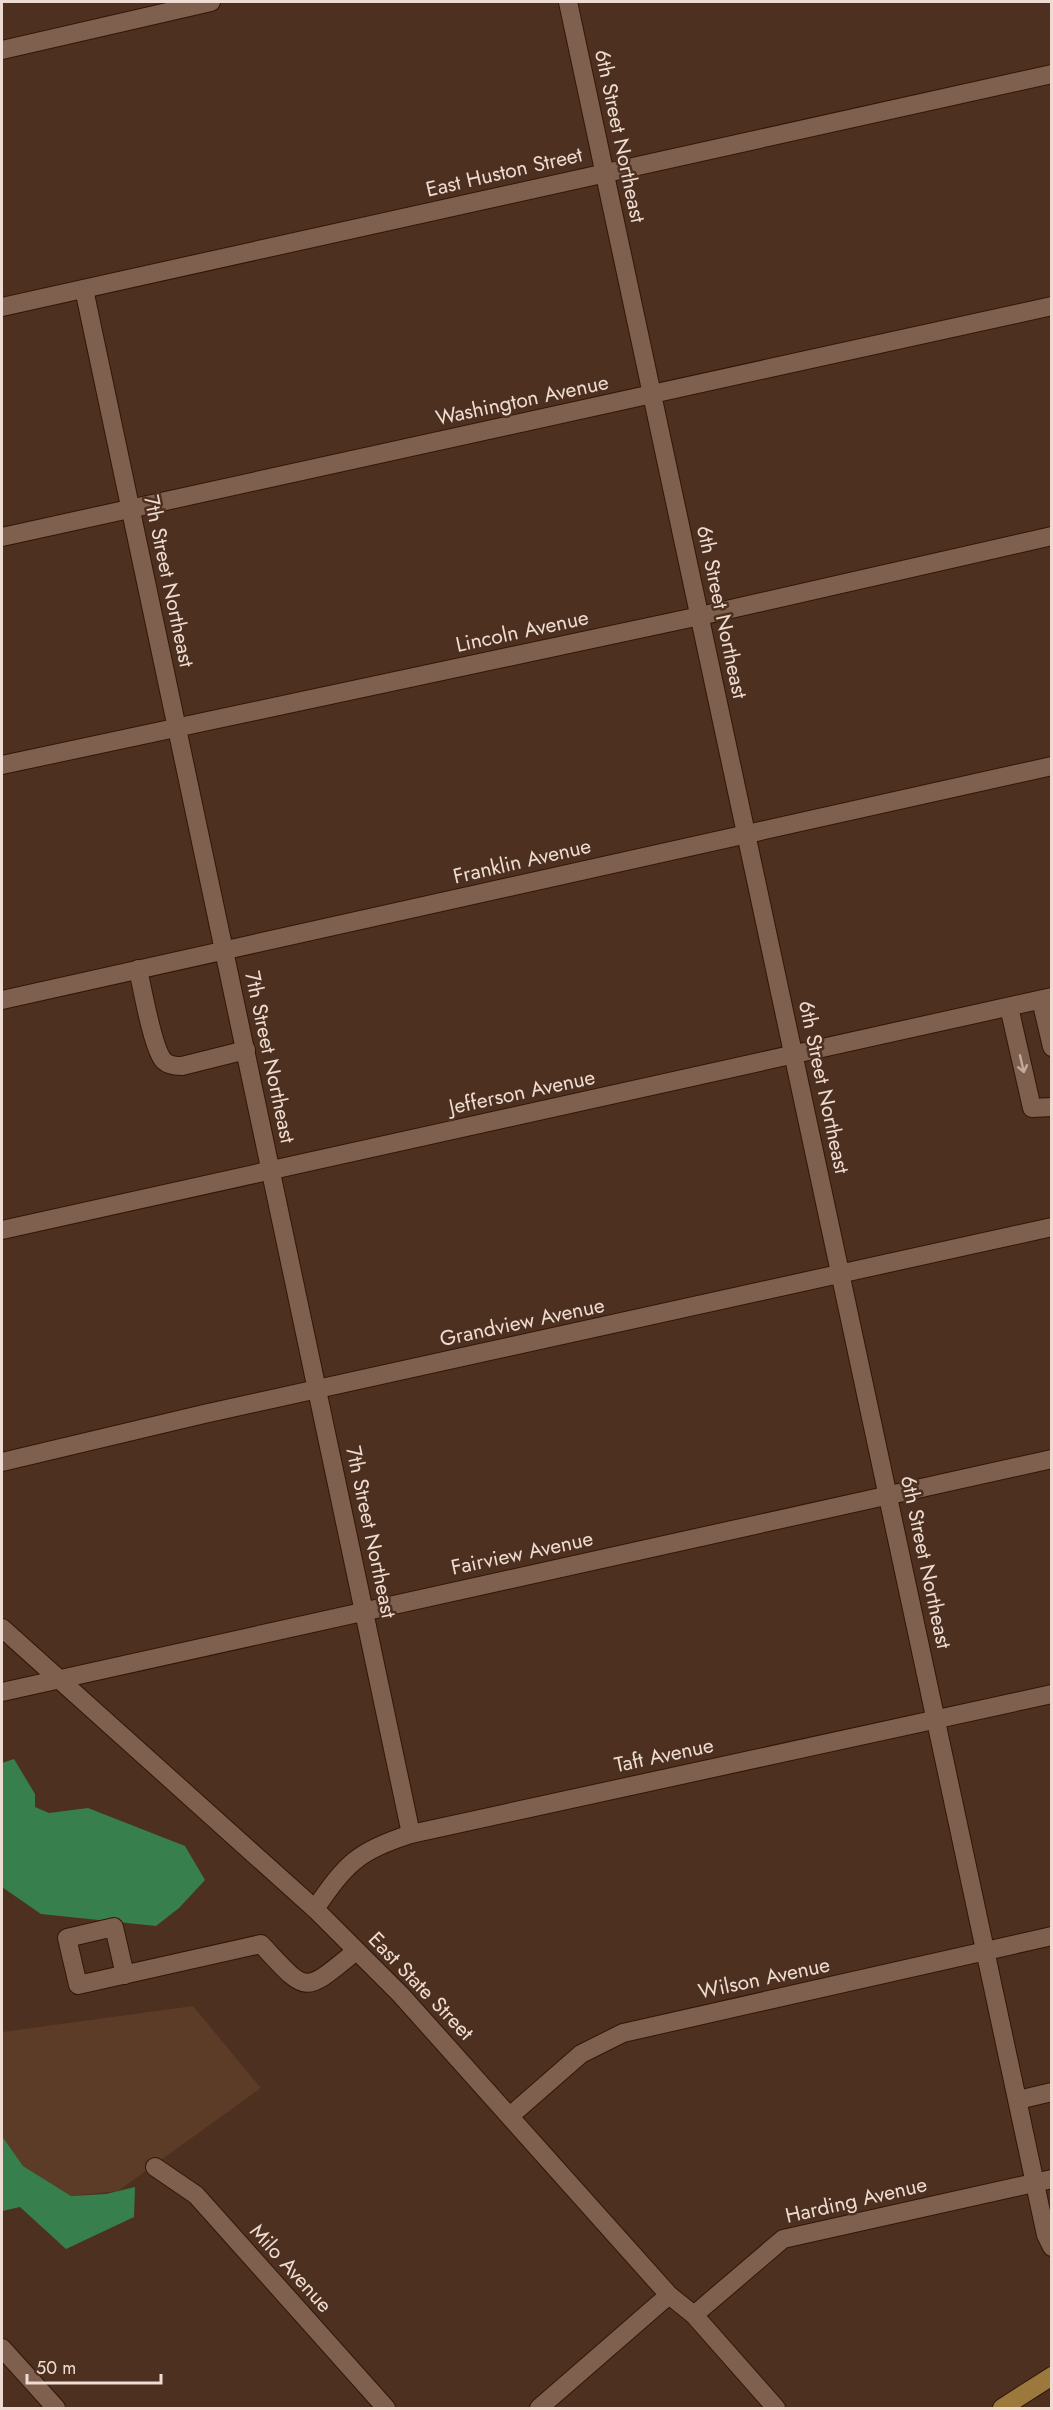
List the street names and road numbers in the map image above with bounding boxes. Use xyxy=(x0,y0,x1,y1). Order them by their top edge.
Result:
street label: 6th Street Northeast xyxy=(587,47,653,225)
street label: East Huston Street xyxy=(423,139,585,205)
street label: Washington Avenue xyxy=(433,367,611,433)
street label: 7th Street Northeast xyxy=(136,492,202,670)
street label: 6th Street Northeast xyxy=(689,523,755,701)
street label: Lincoln Avenue xyxy=(453,602,591,660)
street label: Franklin Avenue xyxy=(450,831,594,891)
street label: 7th Street Northeast xyxy=(237,968,303,1146)
street label: 6th Street Northeast xyxy=(791,998,857,1176)
street label: Jefferson Avenue xyxy=(443,1062,598,1123)
street label: Grandview Avenue xyxy=(437,1290,607,1354)
street label: 7th Street Northeast xyxy=(338,1443,404,1621)
street label: 6th Street Northeast xyxy=(893,1473,959,1651)
street label: Fairview Avenue xyxy=(448,1523,596,1583)
street label: Taft Avenue xyxy=(612,1730,716,1780)
street label: East State Street xyxy=(361,1925,481,2047)
street label: Wilson Avenue xyxy=(695,1949,833,2007)
street label: Harding Avenue xyxy=(782,2169,930,2231)
street label: Milo Avenue xyxy=(243,2217,339,2319)

